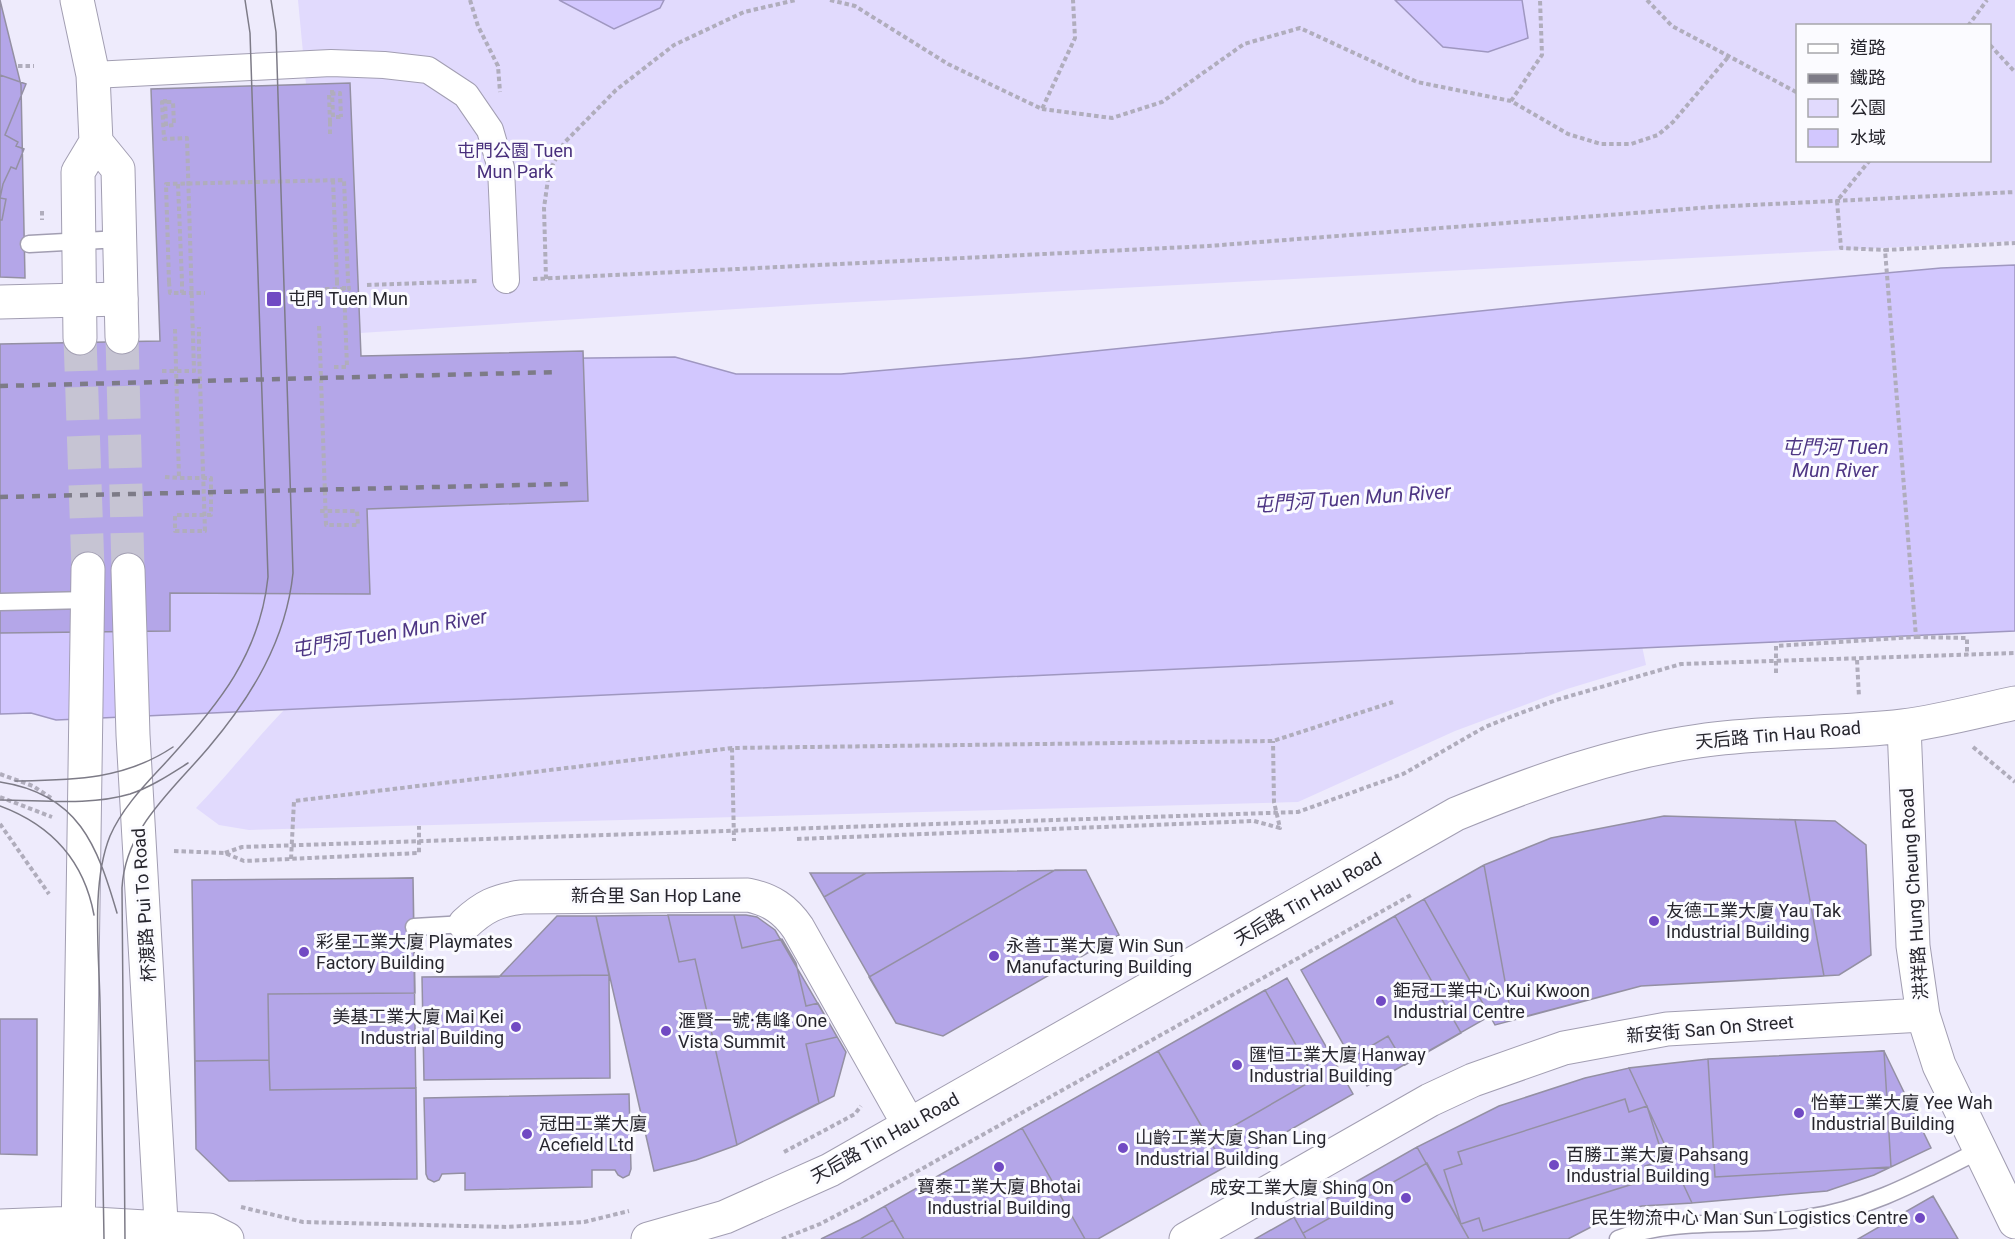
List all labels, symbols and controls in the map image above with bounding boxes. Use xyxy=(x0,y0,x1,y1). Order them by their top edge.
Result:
legend xyxy=(1796,24,1991,162)
text: 道路 xyxy=(1850,37,1886,58)
text: 鐵路 xyxy=(1850,67,1886,88)
text: 公園 xyxy=(1850,97,1886,118)
text: 水域 xyxy=(1850,127,1886,148)
park label: 屯門公園 Tuen Mun Park xyxy=(457,140,573,182)
place label: 屯門 Tuen Mun xyxy=(288,288,408,309)
marker: 屯門 Tuen Mun xyxy=(265,290,283,308)
water label: 屯門河 Tuen Mun River xyxy=(1781,435,1889,482)
water label: 屯門河 Tuen Mun River xyxy=(1252,479,1453,517)
water label: 屯門河 Tuen Mun River xyxy=(289,604,490,662)
street label: 天后路 Tin Hau Road xyxy=(1694,717,1862,752)
street label: 洪祥路 Hung Cheung Road xyxy=(1896,787,1931,1001)
street label: 杯渡路 Pui To Road xyxy=(128,827,159,983)
street label: 天后路 Tin Hau Road xyxy=(1230,848,1385,949)
street label: 新合里 San Hop Lane xyxy=(571,885,741,906)
place label: 友德工業大廈 Yau Tak Industrial Building xyxy=(1666,900,1842,942)
marker: 友德工業大廈 Yau Tak Industrial Building xyxy=(1647,914,1661,928)
place label: 彩星工業大廈 Playmates Factory Building xyxy=(316,931,513,973)
place label: 永善工業大廈 Win Sun Manufacturing Building xyxy=(1006,935,1192,977)
marker: 彩星工業大廈 Playmates Factory Building xyxy=(297,945,311,959)
marker: 永善工業大廈 Win Sun Manufacturing Building xyxy=(987,949,1001,963)
place label: 鉅冠工業中心 Kui Kwoon Industrial Centre xyxy=(1393,980,1590,1022)
marker: 鉅冠工業中心 Kui Kwoon Industrial Centre xyxy=(1374,994,1388,1008)
place label: 美基工業大廈 Mai Kei Industrial Building xyxy=(332,1006,504,1048)
place label: 滙賢一號·雋峰 One Vista Summit xyxy=(678,1010,827,1052)
street label: 新安街 San On Street xyxy=(1626,1011,1794,1046)
marker: 美基工業大廈 Mai Kei Industrial Building xyxy=(509,1020,523,1034)
marker: 滙賢一號·雋峰 One Vista Summit xyxy=(659,1024,673,1038)
place label: 匯恒工業大廈 Hanway Industrial Building xyxy=(1249,1044,1426,1086)
marker: 匯恒工業大廈 Hanway Industrial Building xyxy=(1230,1058,1244,1072)
street label: 天后路 Tin Hau Road xyxy=(807,1088,963,1187)
place label: 怡華工業大廈 Yee Wah Industrial Building xyxy=(1811,1092,1993,1134)
marker: 怡華工業大廈 Yee Wah Industrial Building xyxy=(1792,1106,1806,1120)
place label: 冠田工業大廈 Acefield Ltd xyxy=(539,1113,647,1155)
marker: 冠田工業大廈 Acefield Ltd xyxy=(520,1127,534,1141)
place label: 山齡工業大廈 Shan Ling Industrial Building xyxy=(1135,1127,1326,1169)
marker: 山齡工業大廈 Shan Ling Industrial Building xyxy=(1116,1141,1130,1155)
place label: 百勝工業大廈 Pahsang Industrial Building xyxy=(1566,1144,1749,1186)
marker: 百勝工業大廈 Pahsang Industrial Building xyxy=(1547,1158,1561,1172)
marker: 寶泰工業大廈 Bhotai Industrial Building xyxy=(992,1160,1006,1174)
place label: 寶泰工業大廈 Bhotai Industrial Building xyxy=(917,1176,1081,1218)
place label: 成安工業大廈 Shing On Industrial Building xyxy=(1210,1177,1394,1219)
marker: 成安工業大廈 Shing On Industrial Building xyxy=(1399,1191,1413,1205)
place label: 民生物流中心 Man Sun Logistics Centre xyxy=(1591,1207,1908,1228)
marker: 民生物流中心 Man Sun Logistics Centre xyxy=(1913,1211,1927,1225)

